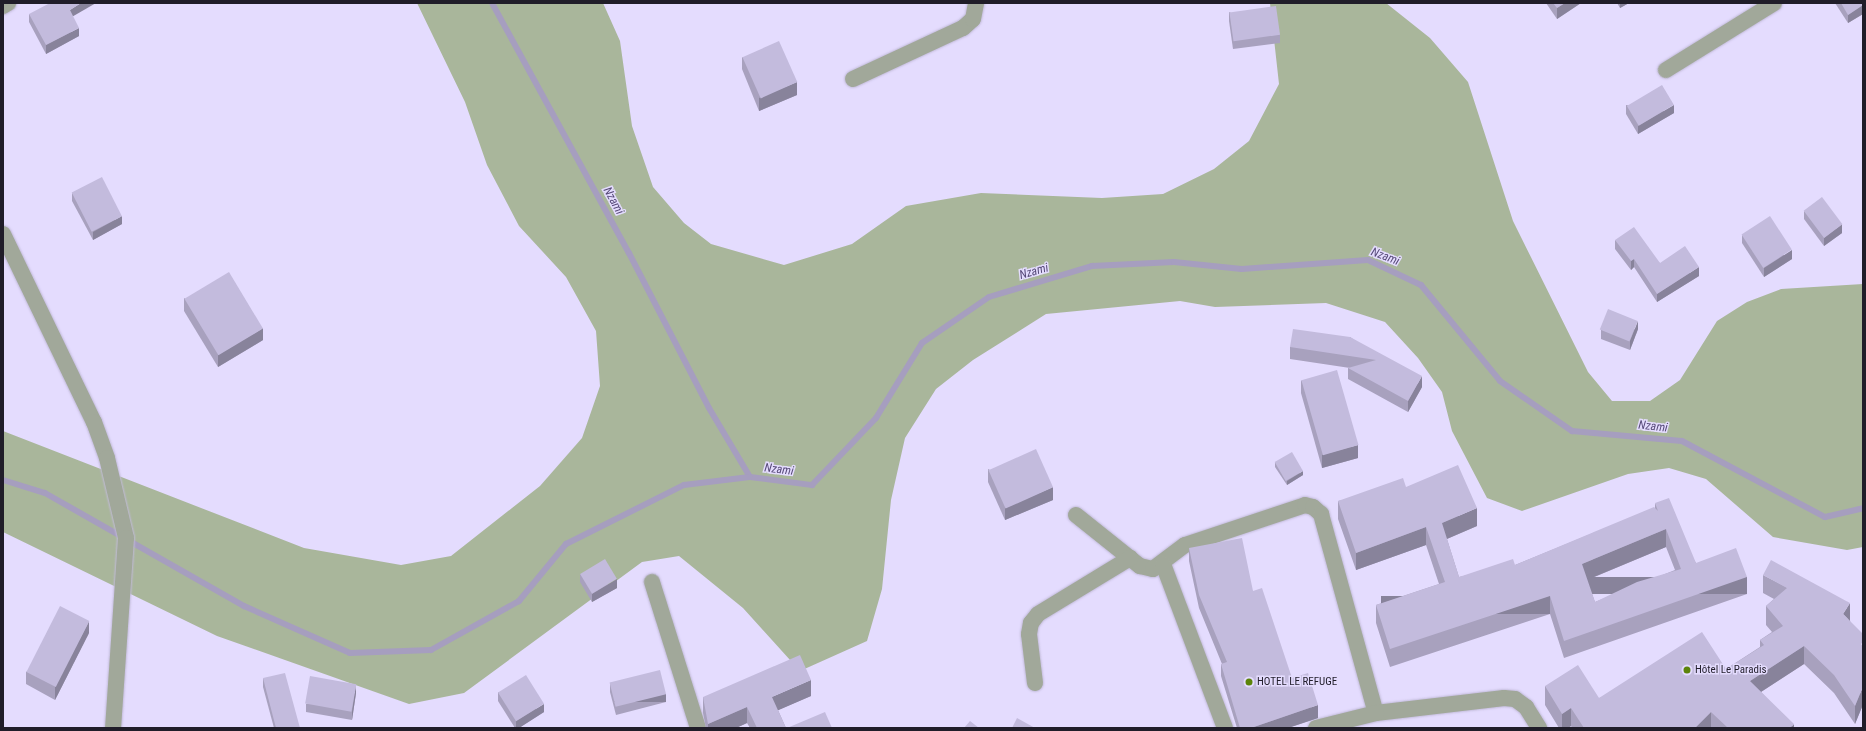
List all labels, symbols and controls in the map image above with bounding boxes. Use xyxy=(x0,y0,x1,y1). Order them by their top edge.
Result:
water label: Nzami xyxy=(600,185,626,217)
water label: Nzami xyxy=(1369,245,1401,269)
water label: Nzami xyxy=(1018,261,1050,283)
water label: Nzami xyxy=(1638,418,1668,436)
water label: Nzami xyxy=(764,461,794,479)
place label: Hôtel Le Paradis xyxy=(1695,663,1766,677)
marker: Hôtel Le Paradis xyxy=(1682,665,1692,675)
place label: HOTEL LE REFUGE xyxy=(1257,675,1337,689)
marker: HOTEL LE REFUGE xyxy=(1244,677,1254,687)

